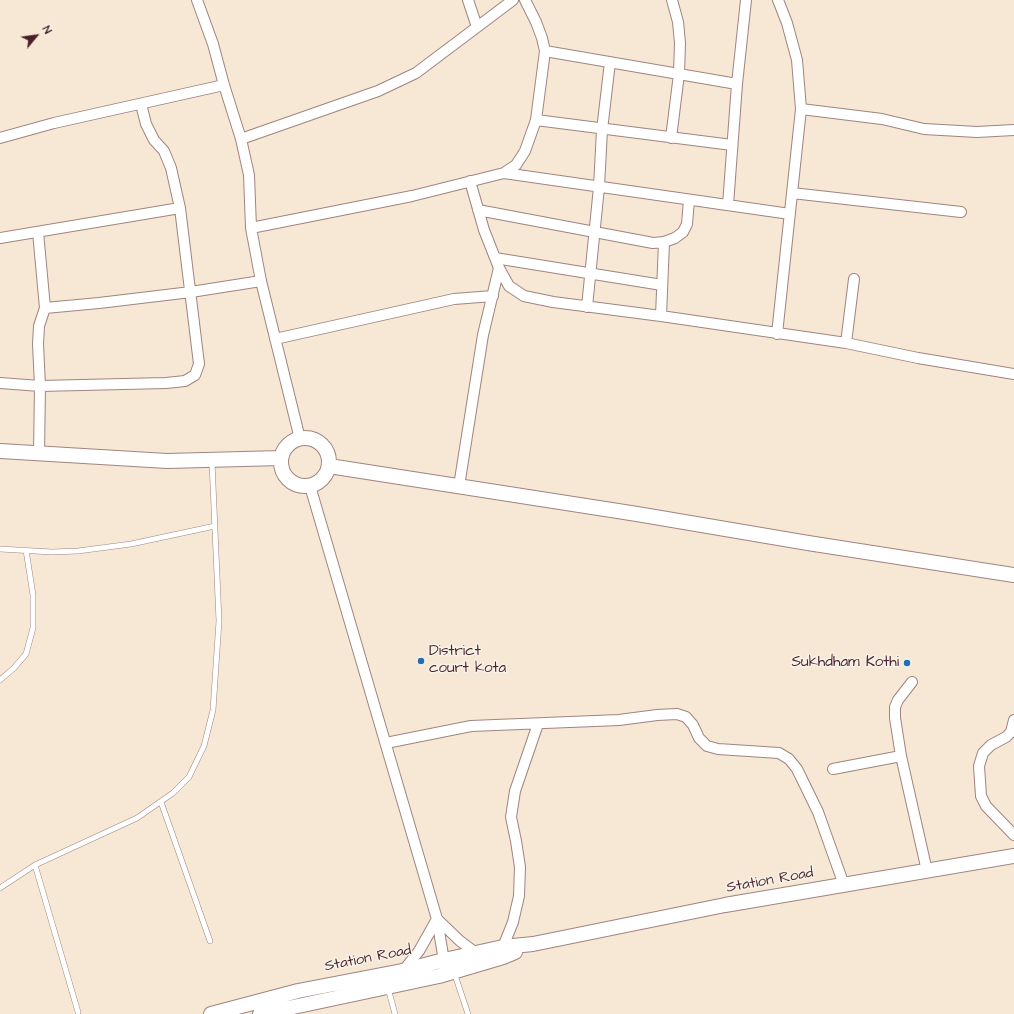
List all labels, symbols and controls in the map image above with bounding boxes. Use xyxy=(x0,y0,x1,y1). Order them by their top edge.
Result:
north arrow xyxy=(16,16,56,56)
text: N xyxy=(39,23,55,37)
place label: District court kota xyxy=(429,643,506,678)
place label: Sukhdham Kothi xyxy=(791,654,899,672)
marker: District court kota xyxy=(416,656,426,666)
marker: Sukhdham Kothi xyxy=(902,658,912,668)
street label: Station Road xyxy=(725,864,815,898)
street label: Station Road xyxy=(323,942,413,976)

